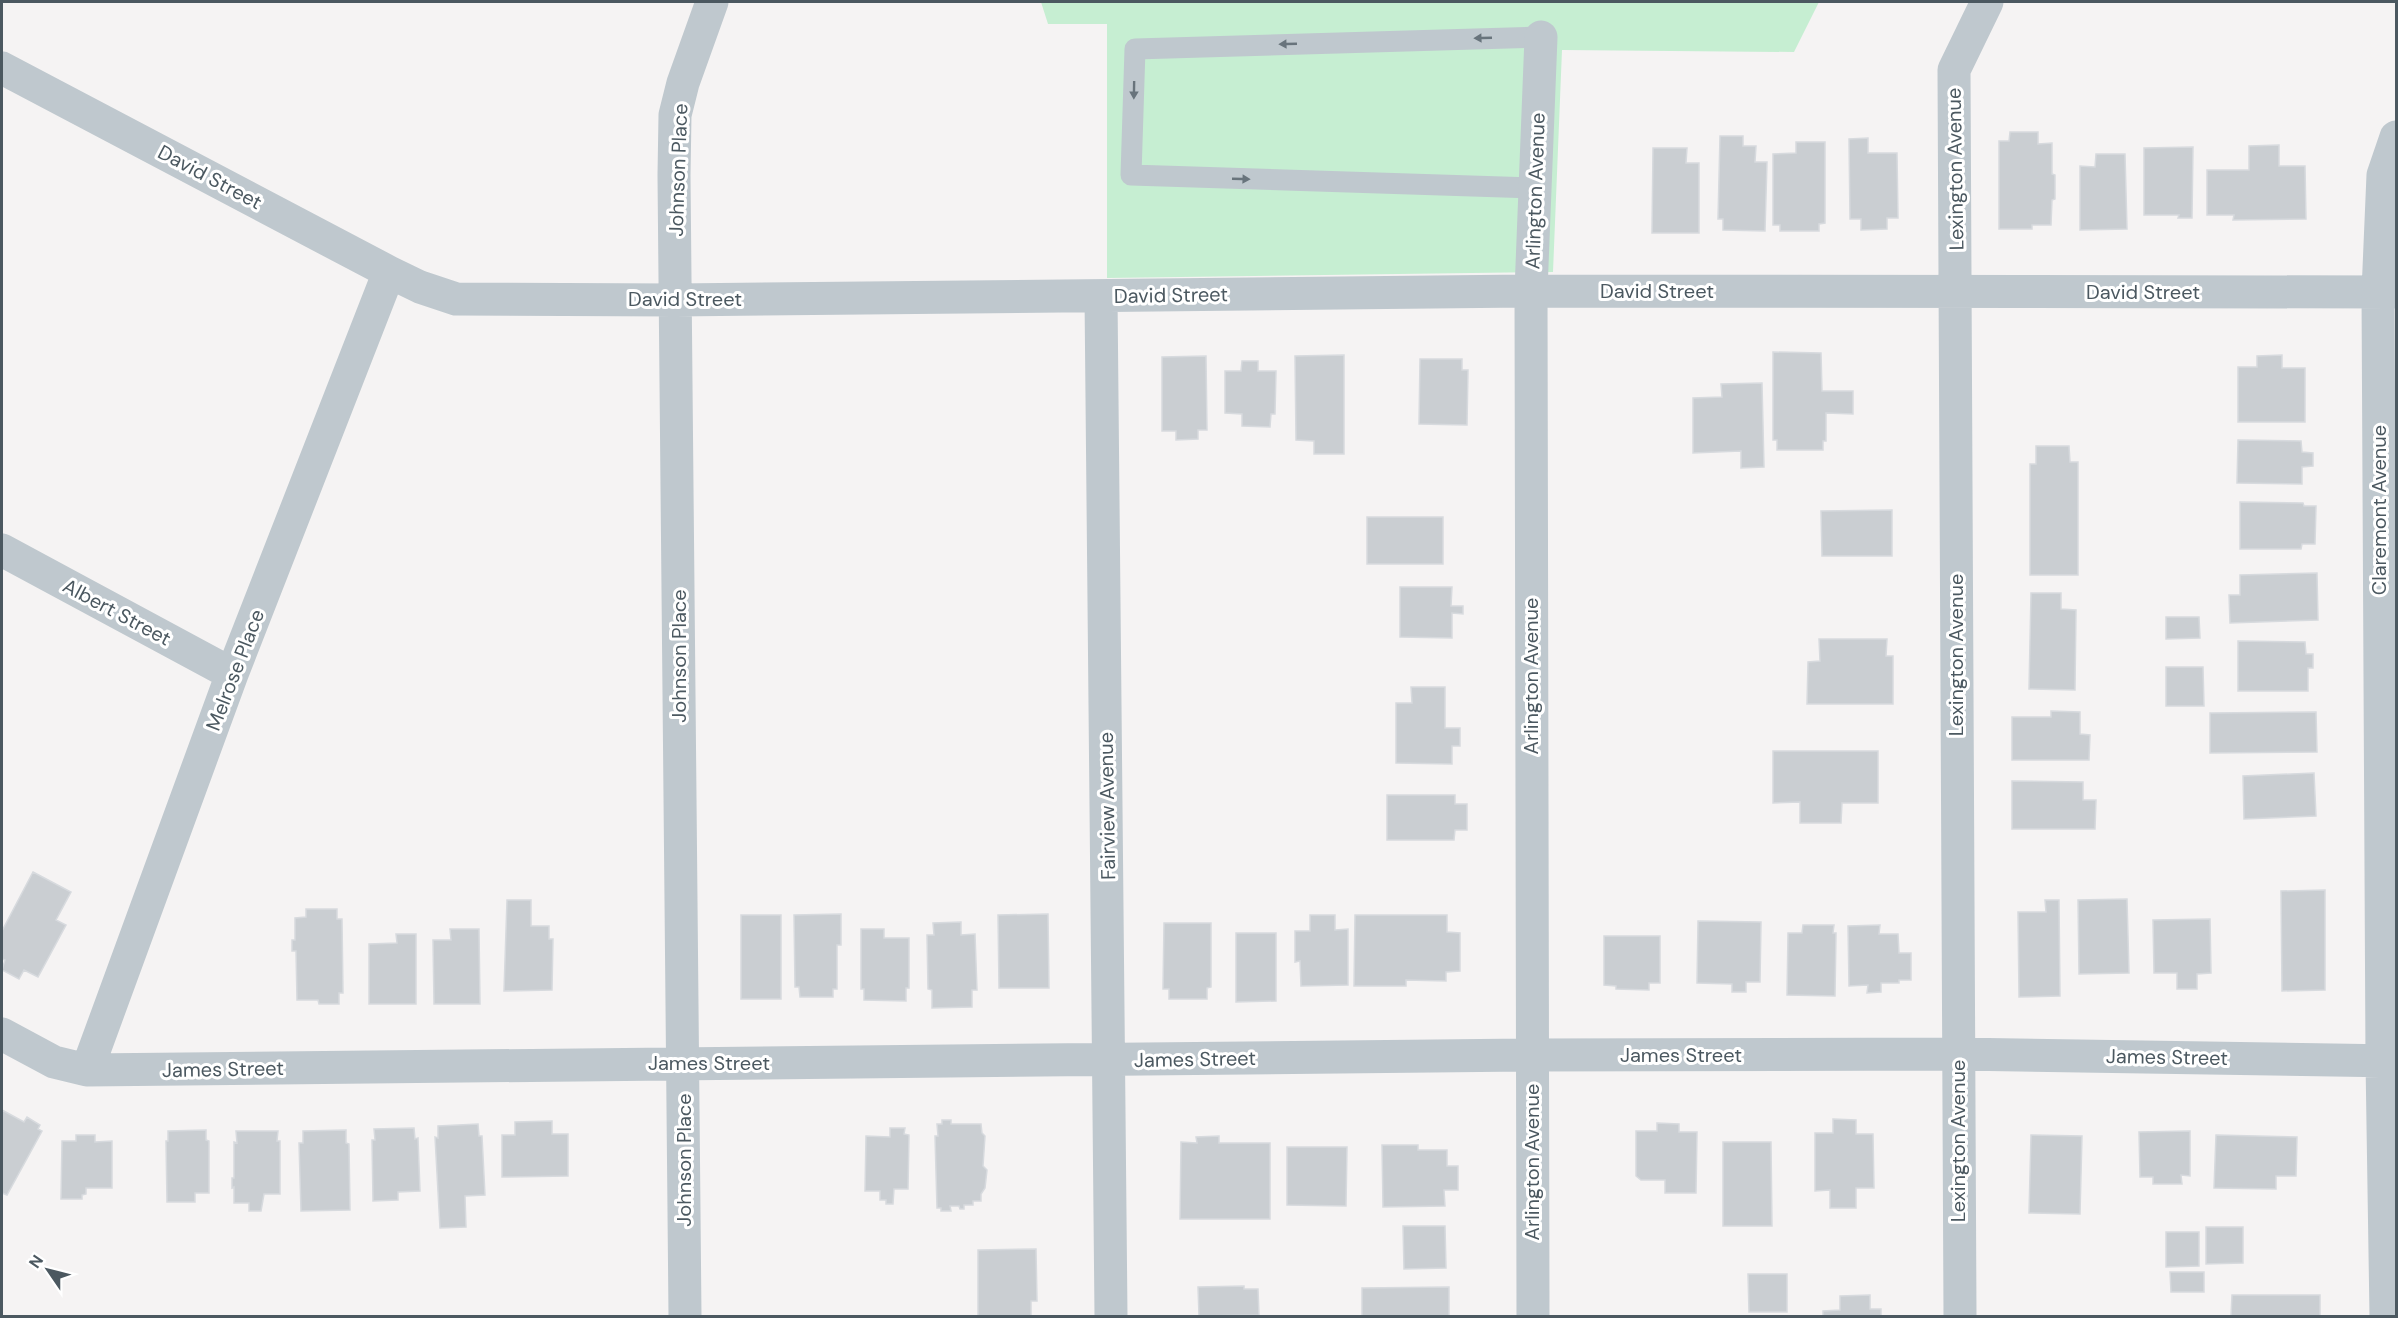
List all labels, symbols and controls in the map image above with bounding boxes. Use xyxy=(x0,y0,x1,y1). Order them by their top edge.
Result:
one-way arrow xyxy=(1473,34,1492,43)
one-way arrow xyxy=(1278,39,1297,49)
one-way arrow xyxy=(1129,81,1138,100)
street label: Lexington Avenue xyxy=(1941,88,1969,250)
street label: Johnson Place xyxy=(663,103,693,237)
street label: Arlington Avenue xyxy=(1519,112,1551,270)
street label: David Street xyxy=(154,139,267,215)
one-way arrow xyxy=(1232,174,1251,184)
street label: David Street xyxy=(1600,278,1714,304)
street label: David Street xyxy=(2086,279,2200,305)
street label: David Street xyxy=(1114,281,1228,309)
street label: David Street xyxy=(628,286,742,312)
street label: Claremont Avenue xyxy=(2366,425,2392,595)
street label: Albert Street xyxy=(58,573,176,651)
street label: Lexington Avenue xyxy=(1943,574,1969,736)
street label: Johnson Place xyxy=(666,589,692,723)
street label: Arlington Avenue xyxy=(1518,598,1544,754)
street label: Melrose Place xyxy=(200,606,270,734)
street label: Fairview Avenue xyxy=(1093,732,1121,880)
street label: James Street xyxy=(1620,1042,1742,1068)
street label: James Street xyxy=(2106,1043,2228,1071)
street label: James Street xyxy=(1134,1045,1256,1073)
street label: James Street xyxy=(648,1050,770,1076)
street label: James Street xyxy=(162,1055,284,1083)
street label: Lexington Avenue xyxy=(1945,1060,1971,1222)
street label: Arlington Avenue xyxy=(1519,1084,1545,1240)
street label: Johnson Place xyxy=(671,1093,697,1227)
north arrow xyxy=(18,1240,78,1300)
text: N xyxy=(24,1251,48,1272)

